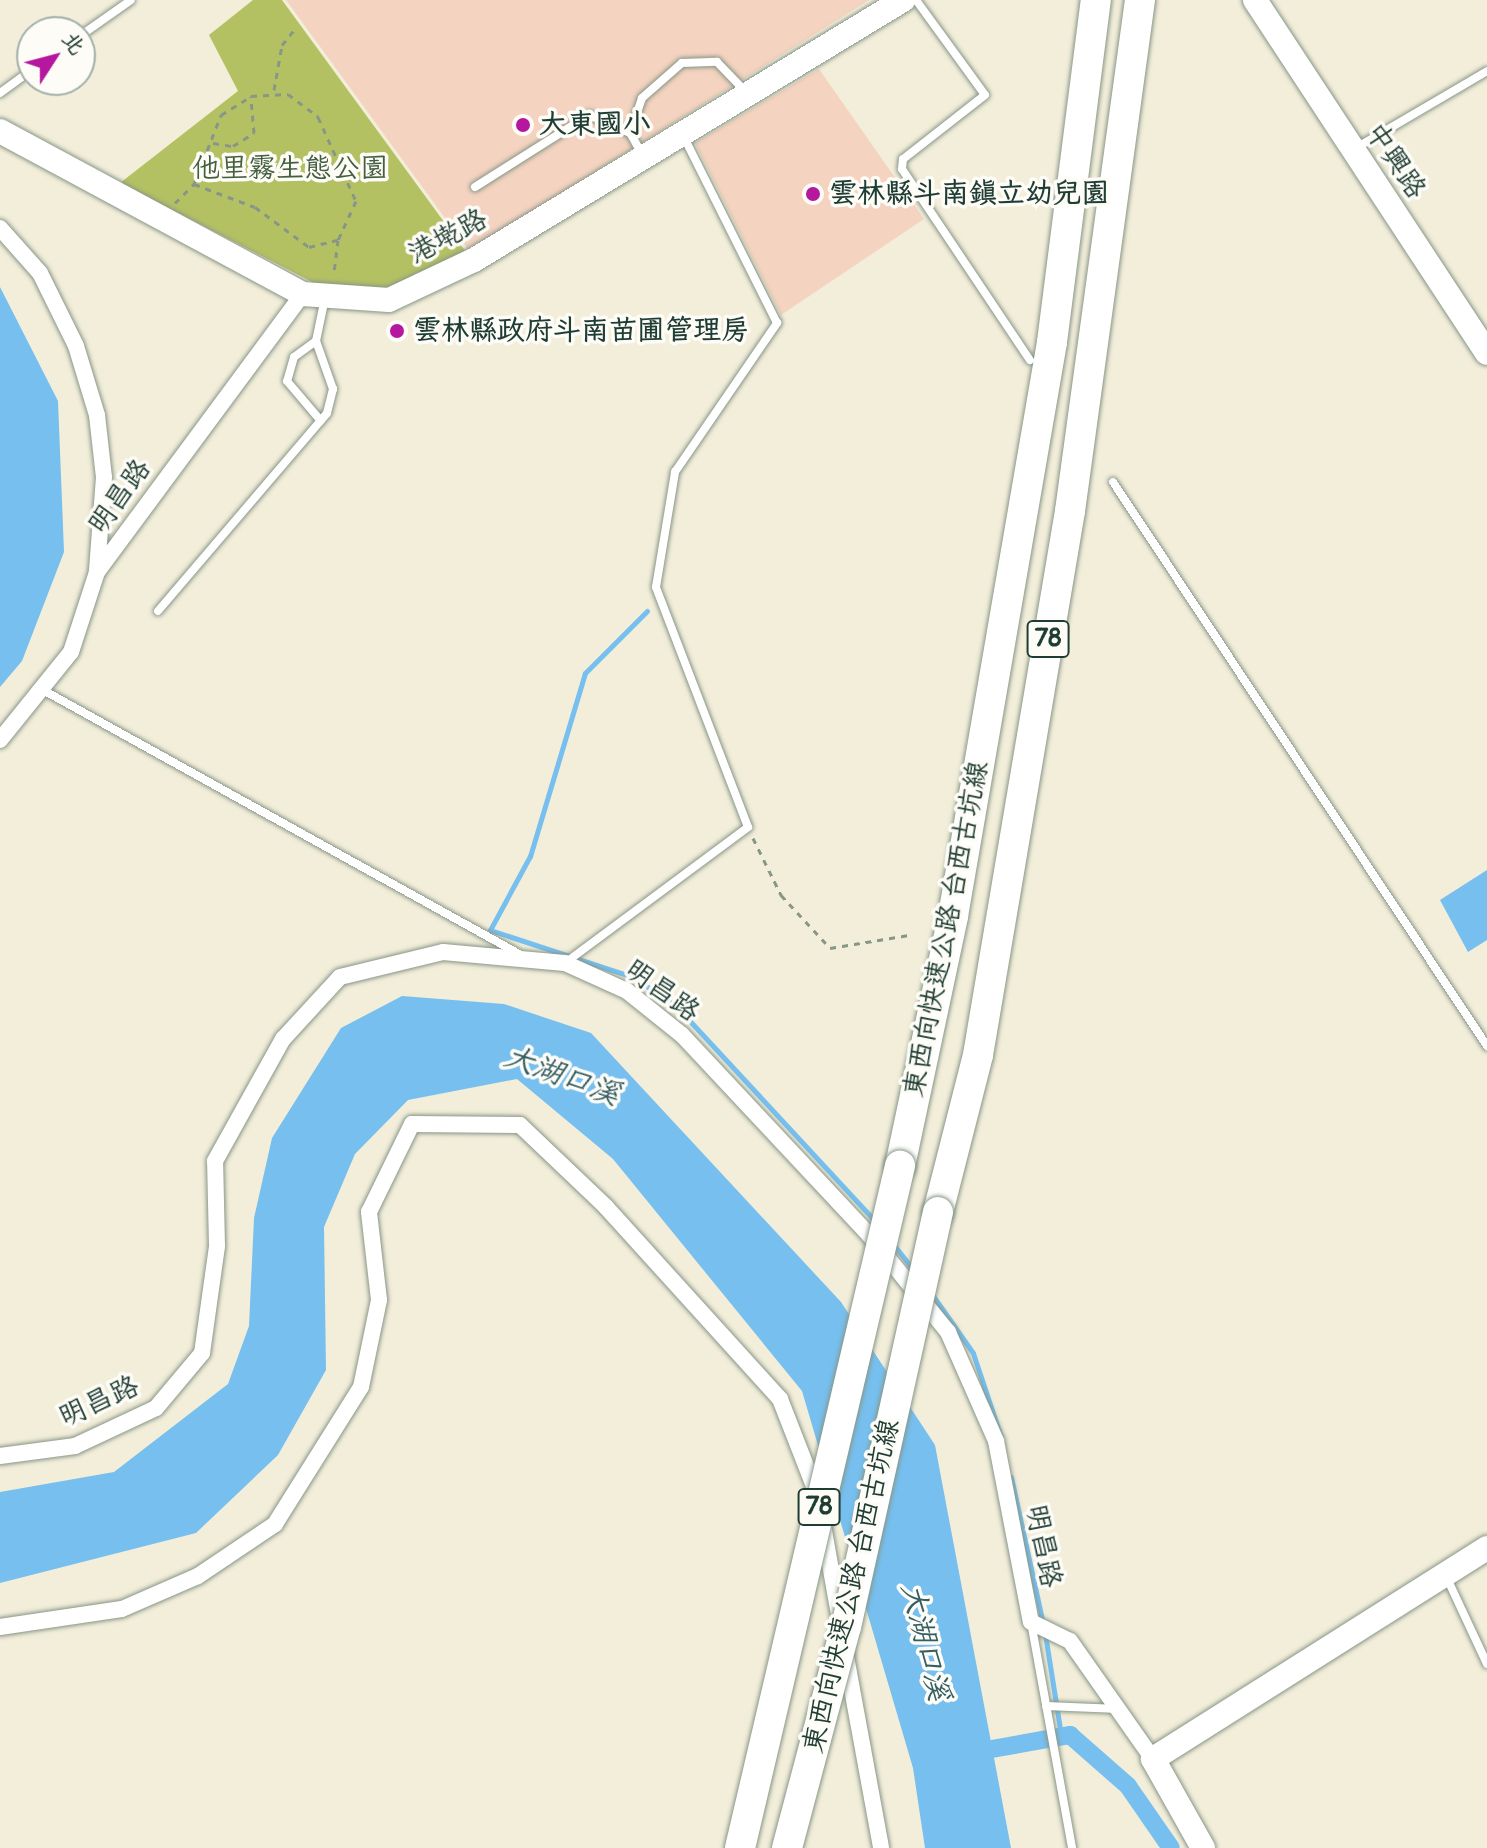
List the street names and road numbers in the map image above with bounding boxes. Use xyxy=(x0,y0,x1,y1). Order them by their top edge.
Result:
street label: 中興路 xyxy=(1358,117,1432,205)
street label: 港墘路 xyxy=(403,202,493,272)
street label: 明昌路 xyxy=(82,453,158,541)
road number: 78 xyxy=(1026,617,1070,661)
street label: 東西向快速公路 台西古坑線 xyxy=(898,758,996,1100)
street label: 明昌路 xyxy=(618,953,706,1029)
street label: 明昌路 xyxy=(54,1370,144,1434)
street label: 東西向快速公路 台西古坑線 xyxy=(797,1416,907,1756)
road number: 78 xyxy=(797,1485,841,1529)
street label: 明昌路 xyxy=(1018,1502,1068,1590)

